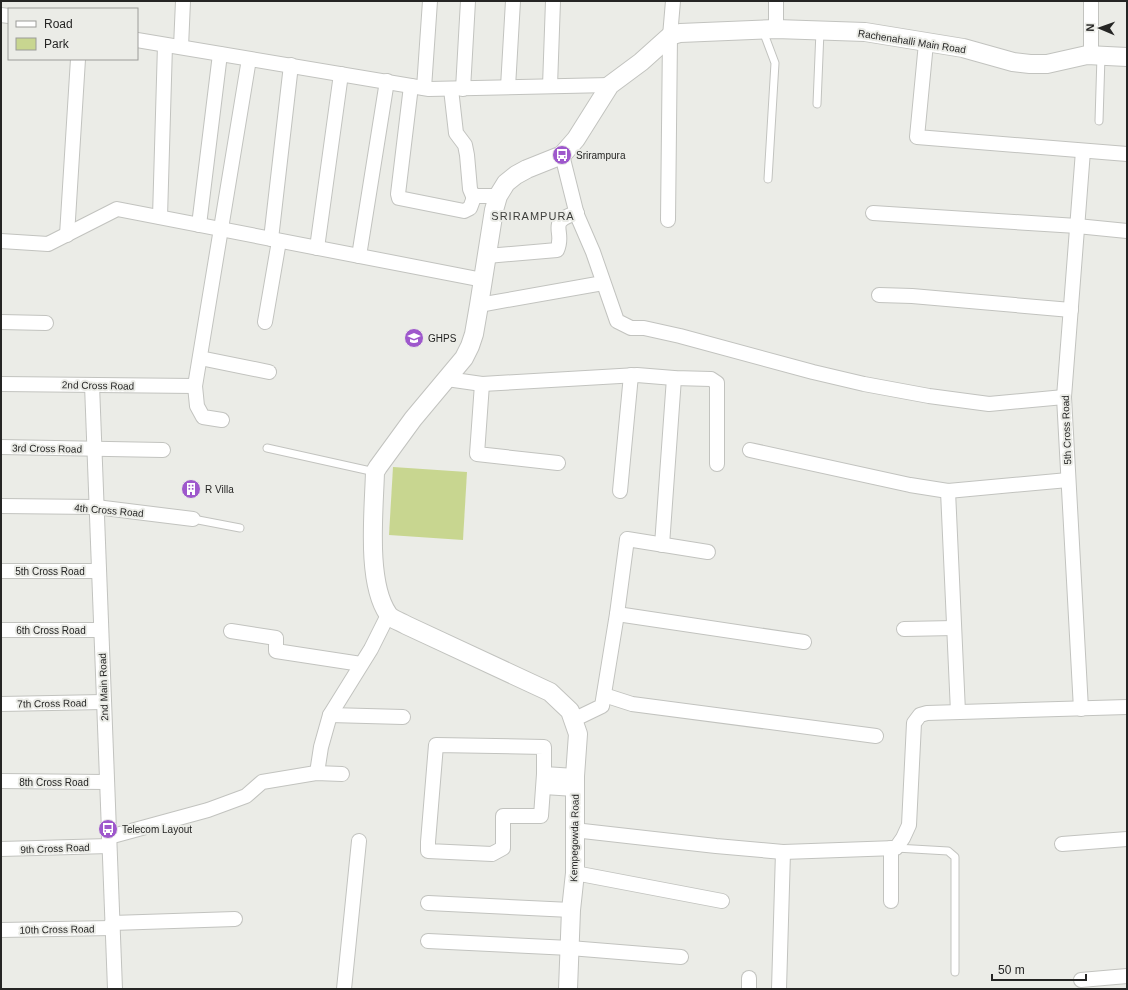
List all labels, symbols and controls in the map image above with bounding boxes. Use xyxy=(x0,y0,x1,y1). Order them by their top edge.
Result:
legend xyxy=(8,8,138,60)
north arrow xyxy=(1080,8,1120,48)
text: Road xyxy=(44,17,73,31)
text: N xyxy=(1084,23,1096,32)
street label: Rachenahalli Main Road xyxy=(857,28,967,55)
text: Park xyxy=(44,37,70,51)
bus stop icon: Srirampura xyxy=(551,144,573,166)
place label: Srirampura xyxy=(576,150,626,161)
district label: SRIRAMPURA xyxy=(491,210,575,222)
school or university icon: GHPS xyxy=(403,327,425,349)
place label: GHPS xyxy=(428,333,457,344)
street label: 2nd Cross Road xyxy=(62,379,134,392)
street label: 5th Cross Road xyxy=(1060,395,1073,465)
street label: 3rd Cross Road xyxy=(12,442,82,455)
building icon: R Villa xyxy=(180,478,202,500)
place label: R Villa xyxy=(205,484,234,495)
street label: 4th Cross Road xyxy=(74,502,144,519)
street label: 5th Cross Road xyxy=(15,566,85,577)
street label: 6th Cross Road xyxy=(16,625,86,636)
street label: 2nd Main Road xyxy=(97,653,110,721)
street label: 7th Cross Road xyxy=(17,697,87,710)
street label: 8th Cross Road xyxy=(19,777,89,788)
street label: Kempegowda Road xyxy=(568,794,581,882)
bus stop icon: Telecom Layout xyxy=(97,818,119,840)
place label: Telecom Layout xyxy=(122,824,192,835)
street label: 9th Cross Road xyxy=(20,842,90,855)
street label: 10th Cross Road xyxy=(19,923,95,936)
scale bar xyxy=(992,956,1086,982)
text: 50 m xyxy=(998,963,1025,977)

